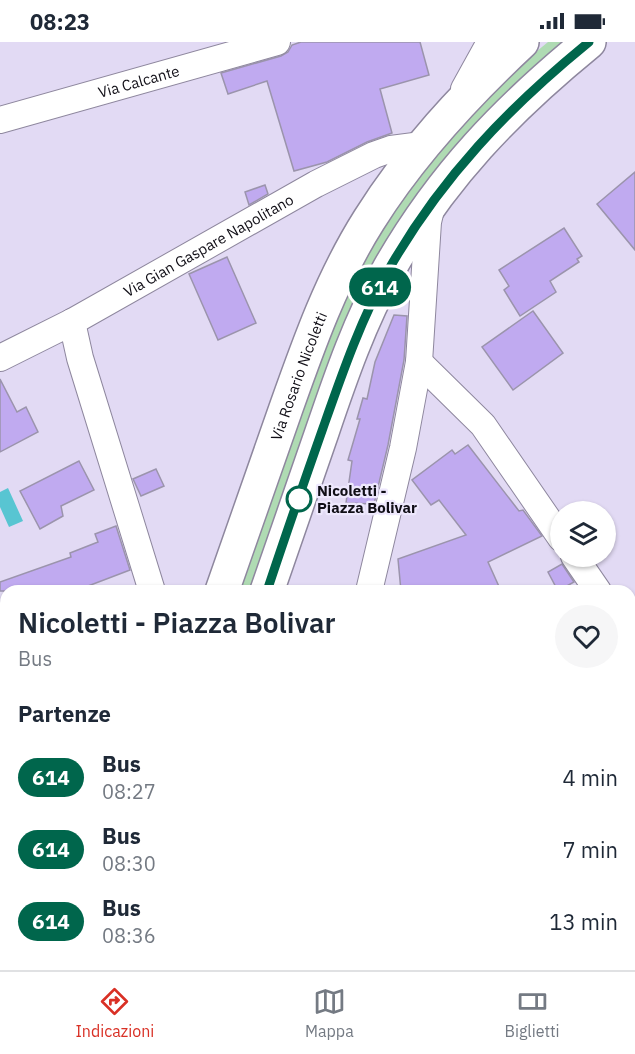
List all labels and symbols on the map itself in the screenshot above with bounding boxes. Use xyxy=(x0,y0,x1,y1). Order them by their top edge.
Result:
street label: Via Calcante xyxy=(96,61,181,101)
street label: Via Gian Gaspare Napolitano xyxy=(120,189,297,301)
line badge: 614 xyxy=(346,268,415,306)
street label: Via Rosario Nicoletti xyxy=(266,309,331,443)
place label: Nicoletti - Piazza Bolivar xyxy=(317,481,417,517)
marker: Nicoletti - Piazza Bolivar xyxy=(286,486,312,512)

